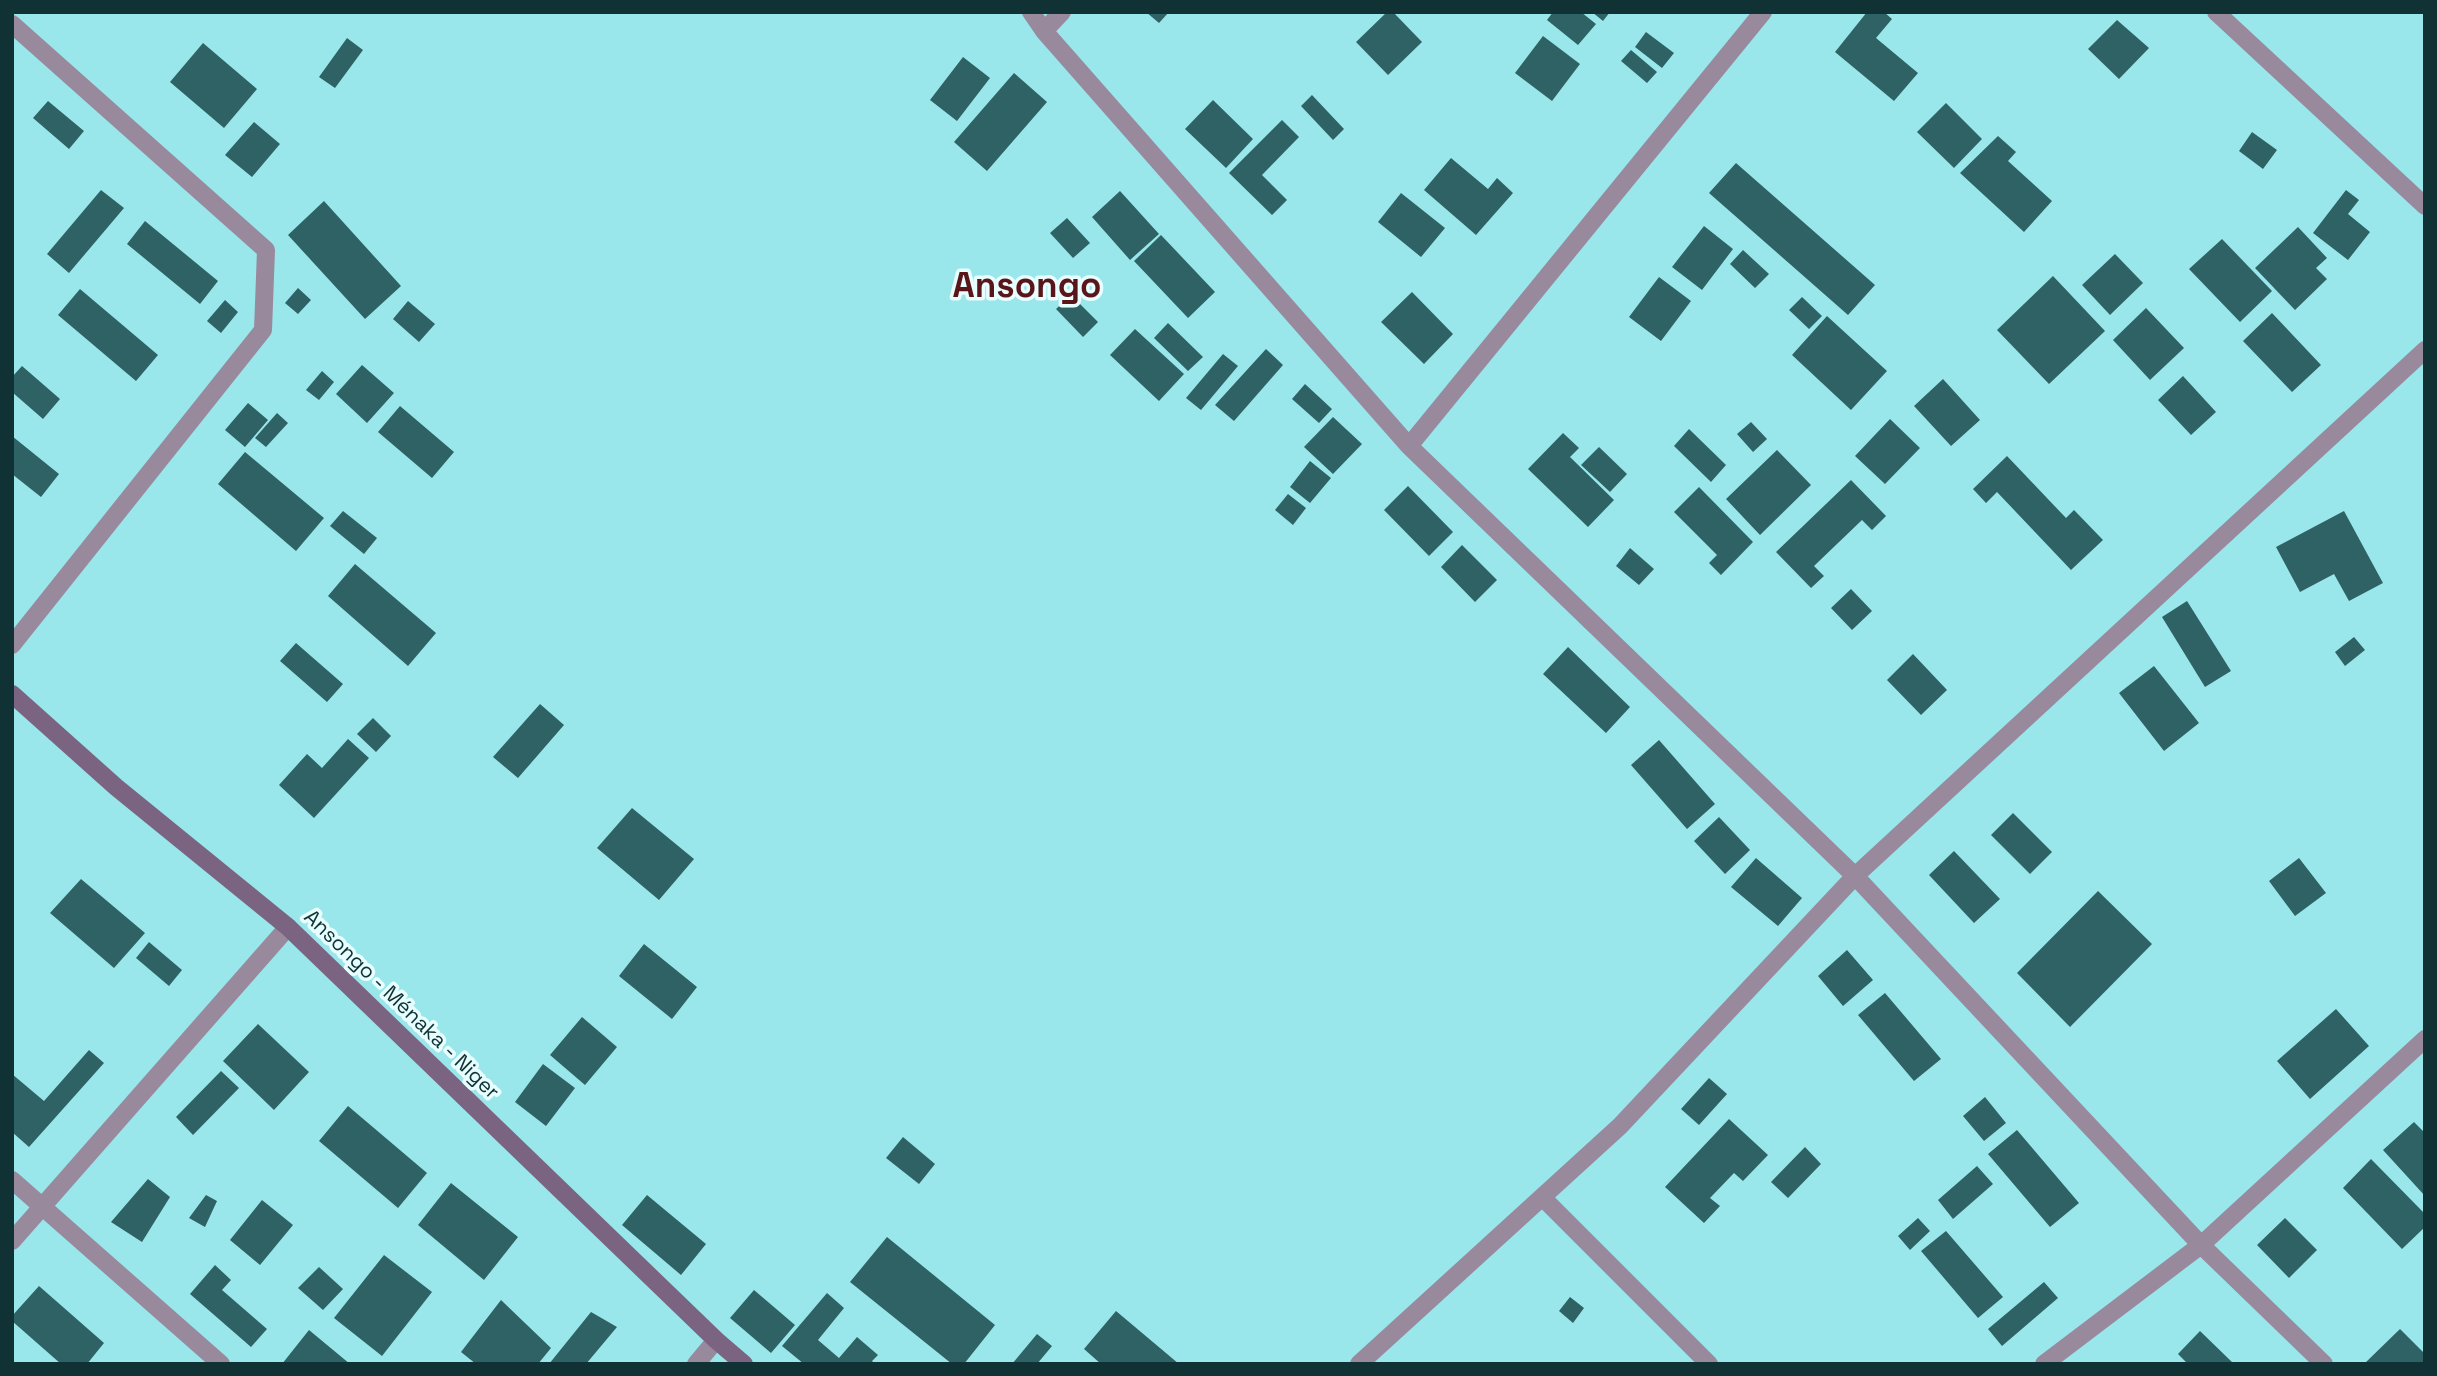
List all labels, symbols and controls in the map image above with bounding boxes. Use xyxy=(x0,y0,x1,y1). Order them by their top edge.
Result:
district label: Ansongo xyxy=(953,267,1101,309)
street label: Ansongo - Ménaka - Niger xyxy=(298,905,504,1105)

